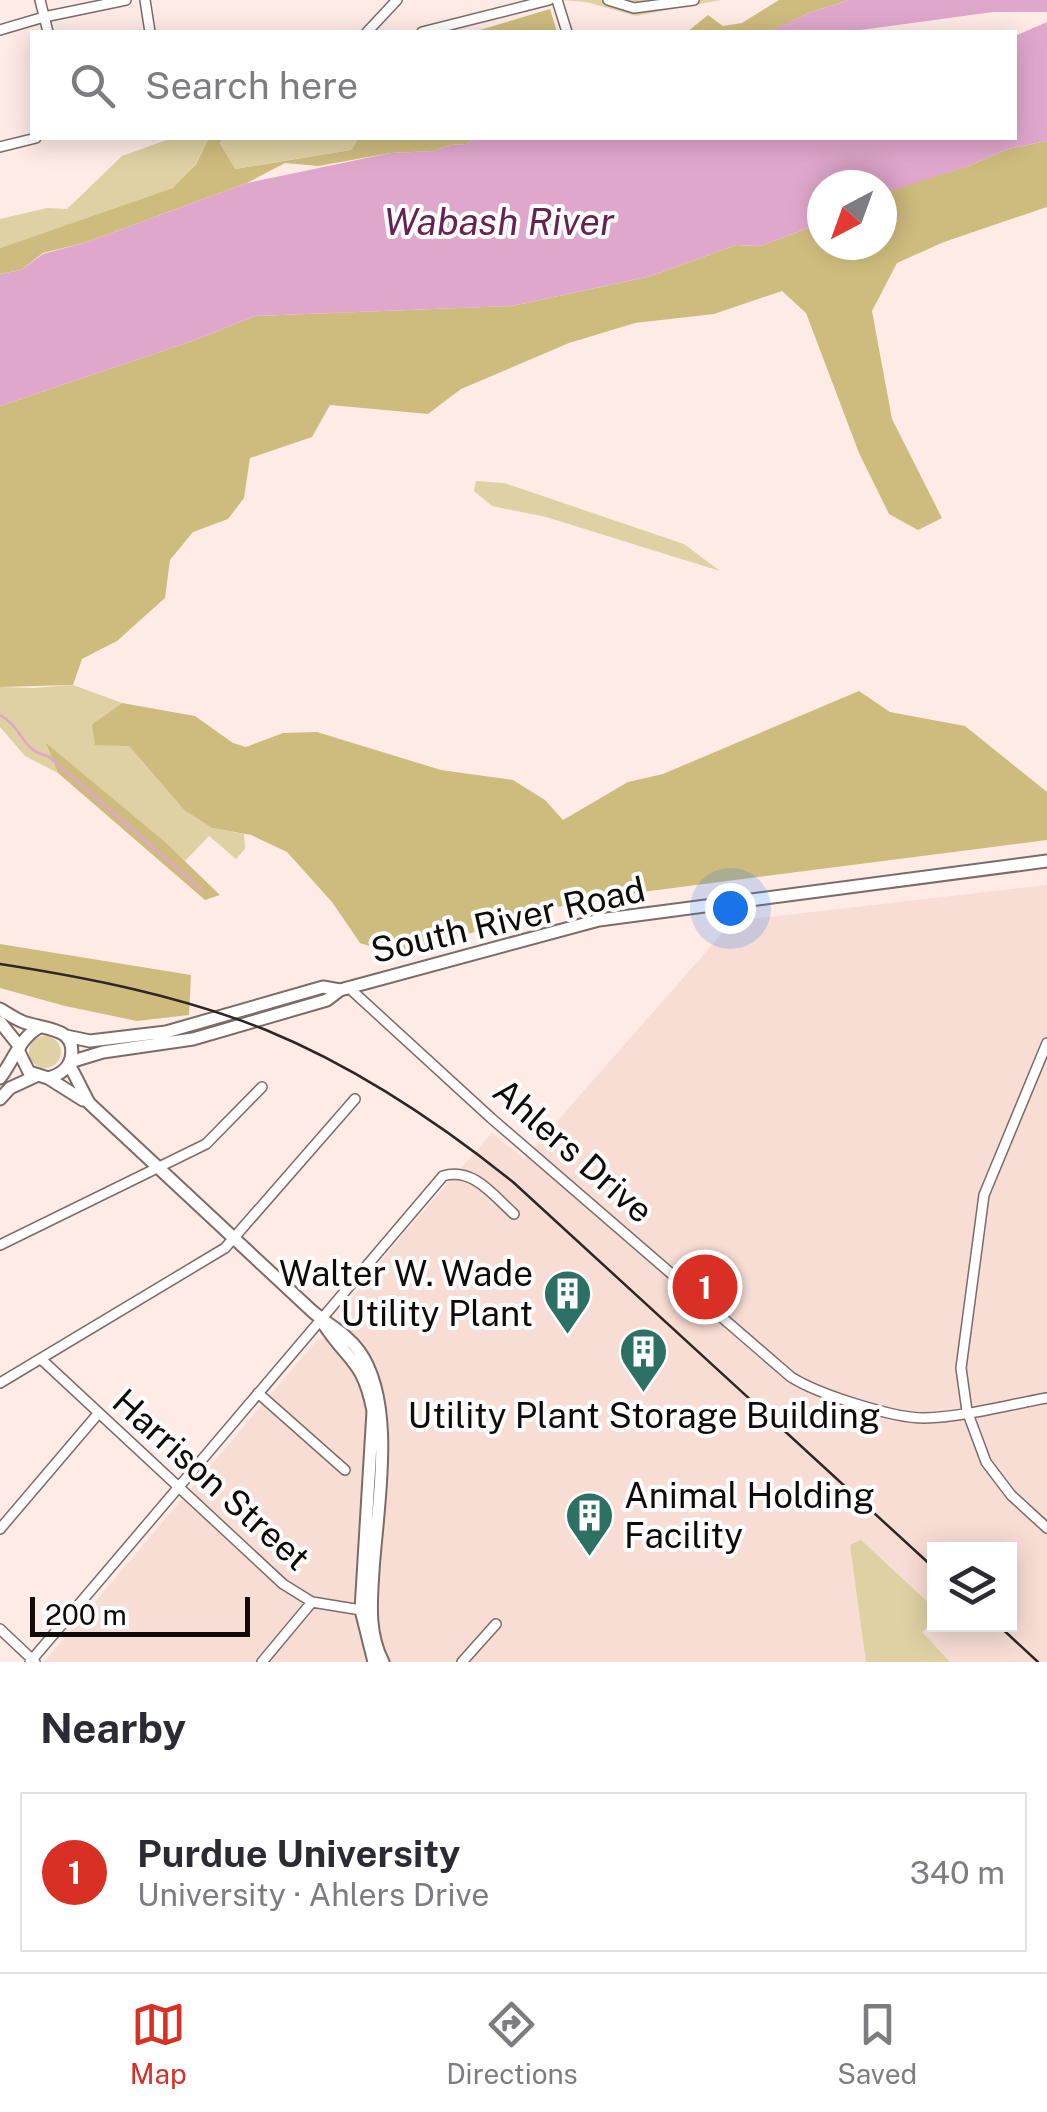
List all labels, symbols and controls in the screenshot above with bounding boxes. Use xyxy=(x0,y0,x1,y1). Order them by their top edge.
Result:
search box xyxy=(30,30,1017,140)
icon: search xyxy=(65,58,120,113)
text: Search here xyxy=(145,63,358,108)
north arrow xyxy=(807,170,897,260)
water label: Wabash River xyxy=(384,199,615,244)
street label: South River Road xyxy=(367,868,649,971)
your location xyxy=(705,883,756,934)
street label: Ahlers Drive xyxy=(485,1070,661,1231)
pin: 1 xyxy=(672,1250,738,1324)
place label: Walter W. Wade Utility Plant xyxy=(279,1253,533,1334)
building icon: Walter W. Wade Utility Plant xyxy=(542,1268,594,1336)
building icon: Utility Plant Storage Building xyxy=(618,1326,670,1394)
street label: Harrison Street xyxy=(105,1381,318,1579)
place label: Utility Plant Storage Building xyxy=(408,1395,880,1436)
place label: Animal Holding Facility xyxy=(624,1475,875,1556)
building icon: Animal Holding Facility xyxy=(563,1490,615,1558)
map controls xyxy=(927,1542,1017,1632)
button: layers xyxy=(927,1542,1017,1632)
scale bar xyxy=(30,1592,250,1636)
text: 200 m xyxy=(45,1598,127,1631)
text: Nearby xyxy=(40,1703,186,1752)
text: Purdue University xyxy=(137,1831,460,1876)
text: 1 xyxy=(68,1854,81,1891)
text: 340 m xyxy=(910,1854,1005,1891)
text: University · Ahlers Drive xyxy=(137,1876,489,1913)
tab: Map xyxy=(130,1997,187,2090)
tab: Directions xyxy=(446,1997,578,2090)
tab: Saved xyxy=(837,1997,917,2090)

